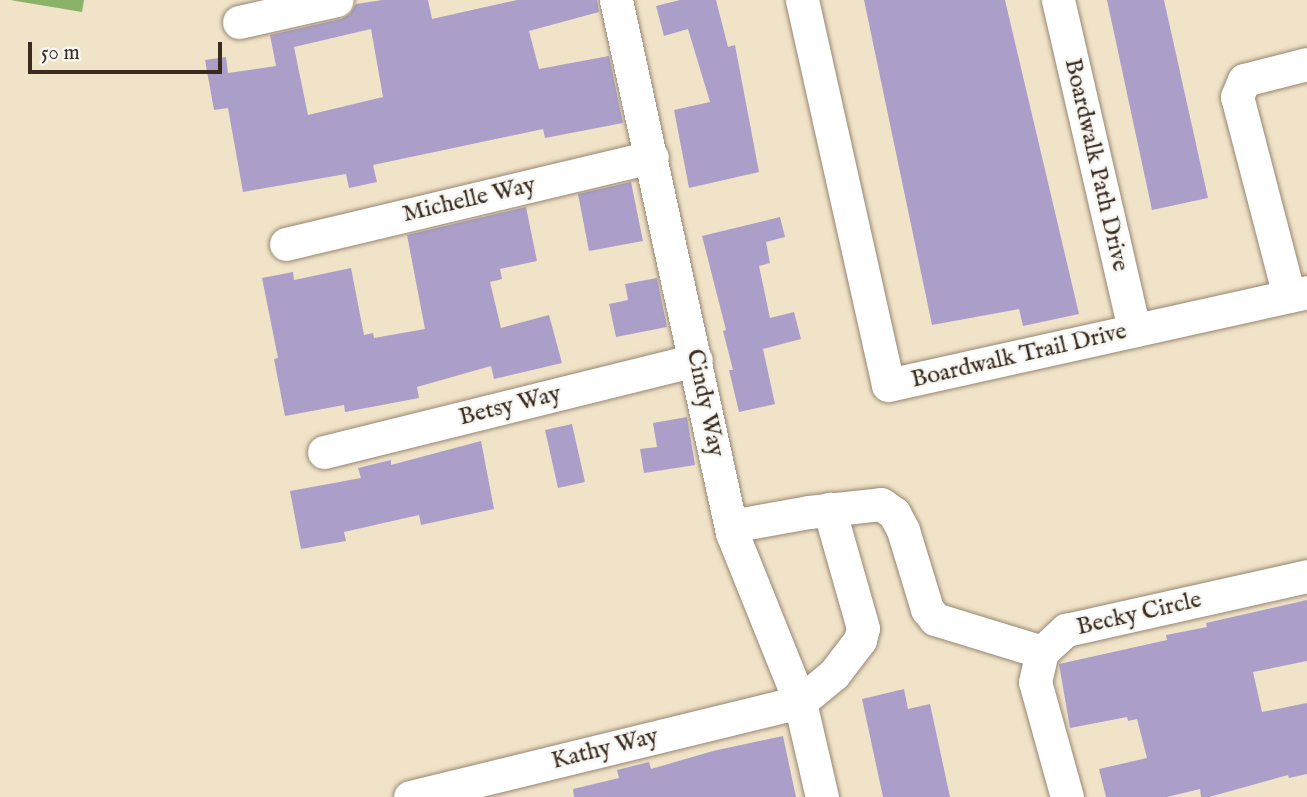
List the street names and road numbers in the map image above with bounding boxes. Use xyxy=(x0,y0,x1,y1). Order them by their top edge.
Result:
street label: Boardwalk Path Drive xyxy=(1057,56,1135,274)
street label: Michelle Way xyxy=(400,171,538,229)
street label: Boardwalk Trail Drive xyxy=(908,317,1130,395)
street label: Cindy Way xyxy=(680,347,730,459)
street label: Betsy Way xyxy=(456,379,564,433)
street label: Becky Circle xyxy=(1074,586,1204,642)
street label: Kathy Way xyxy=(549,722,661,776)

